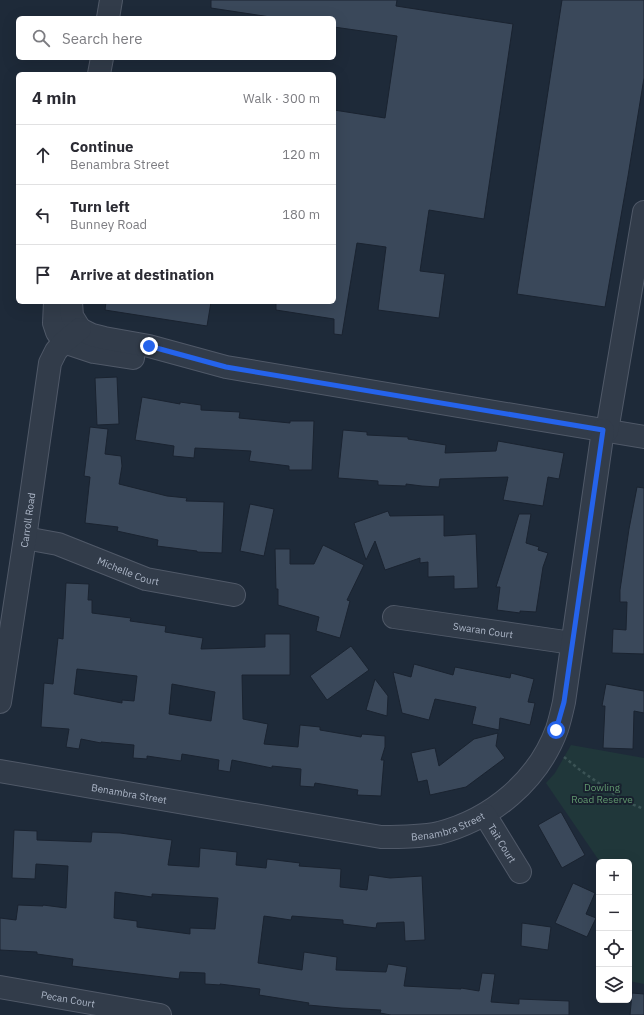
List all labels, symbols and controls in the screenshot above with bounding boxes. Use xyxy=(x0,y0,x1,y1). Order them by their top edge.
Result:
search box xyxy=(16,16,336,60)
icon: search xyxy=(30,27,52,49)
text: Search here xyxy=(62,29,142,48)
text: 4 min xyxy=(32,87,76,109)
text: Walk · 300 m xyxy=(243,90,320,107)
text: Continue xyxy=(70,137,134,156)
icon: ahead xyxy=(32,144,54,166)
text: 120 m xyxy=(282,146,320,163)
text: Benambra Street xyxy=(70,156,169,173)
text: Turn left xyxy=(70,197,130,216)
icon: left xyxy=(32,204,54,226)
text: 180 m xyxy=(282,206,320,223)
text: Bunney Road xyxy=(70,216,147,233)
icon: arrive xyxy=(32,264,54,286)
text: Arrive at destination xyxy=(70,265,214,284)
route end xyxy=(140,337,158,355)
street label: Carroll Road xyxy=(18,492,38,548)
street label: Michelle Court xyxy=(95,554,161,588)
street label: Swaran Court xyxy=(452,620,514,641)
route start xyxy=(547,721,565,739)
street label: Benambra Street xyxy=(90,781,168,807)
park label: Dowling Road Reserve xyxy=(571,781,633,806)
street label: Benambra Street xyxy=(411,809,487,843)
street label: Tait Court xyxy=(485,821,519,866)
map controls xyxy=(596,859,632,1003)
button: + xyxy=(596,859,632,895)
button: − xyxy=(596,895,632,931)
button: locate xyxy=(596,931,632,967)
button: layers xyxy=(596,967,632,1003)
street label: Pecan Court xyxy=(40,988,96,1011)

